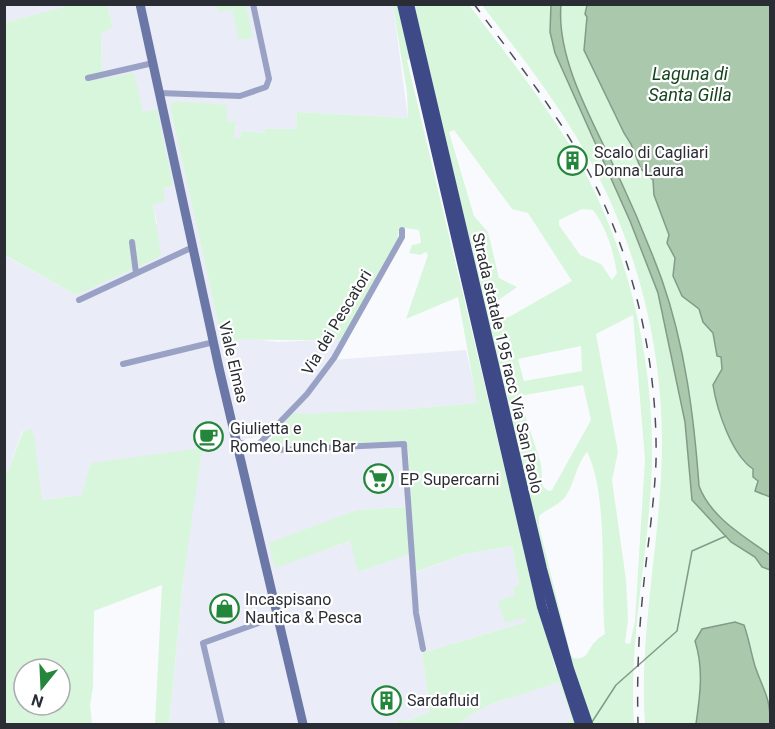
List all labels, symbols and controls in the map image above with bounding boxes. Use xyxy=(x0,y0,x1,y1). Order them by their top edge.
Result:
water label: Laguna di Santa Gilla xyxy=(648,63,732,105)
place label: Scalo di Cagliari Donna Laura xyxy=(594,143,708,180)
building icon: Scalo di Cagliari Donna Laura xyxy=(557,145,589,177)
street label: Strada statale 195 racc Via San Paolo xyxy=(468,231,547,495)
street label: Via dei Pescatori xyxy=(298,266,375,378)
street label: Viale Elmas xyxy=(215,319,252,405)
place label: Giulietta e Romeo Lunch Bar xyxy=(230,419,356,456)
cafe icon: Giulietta e Romeo Lunch Bar xyxy=(193,421,225,453)
supermarket icon: EP Supercarni xyxy=(363,463,395,495)
place label: EP Supercarni xyxy=(400,470,499,489)
place label: Incaspisano Nautica & Pesca xyxy=(245,590,362,627)
shop icon: Incaspisano Nautica & Pesca xyxy=(208,592,240,624)
north arrow xyxy=(12,657,72,717)
building icon: Sardafluid xyxy=(370,684,402,716)
text: N xyxy=(29,690,46,712)
place label: Sardafluid xyxy=(407,691,479,710)

